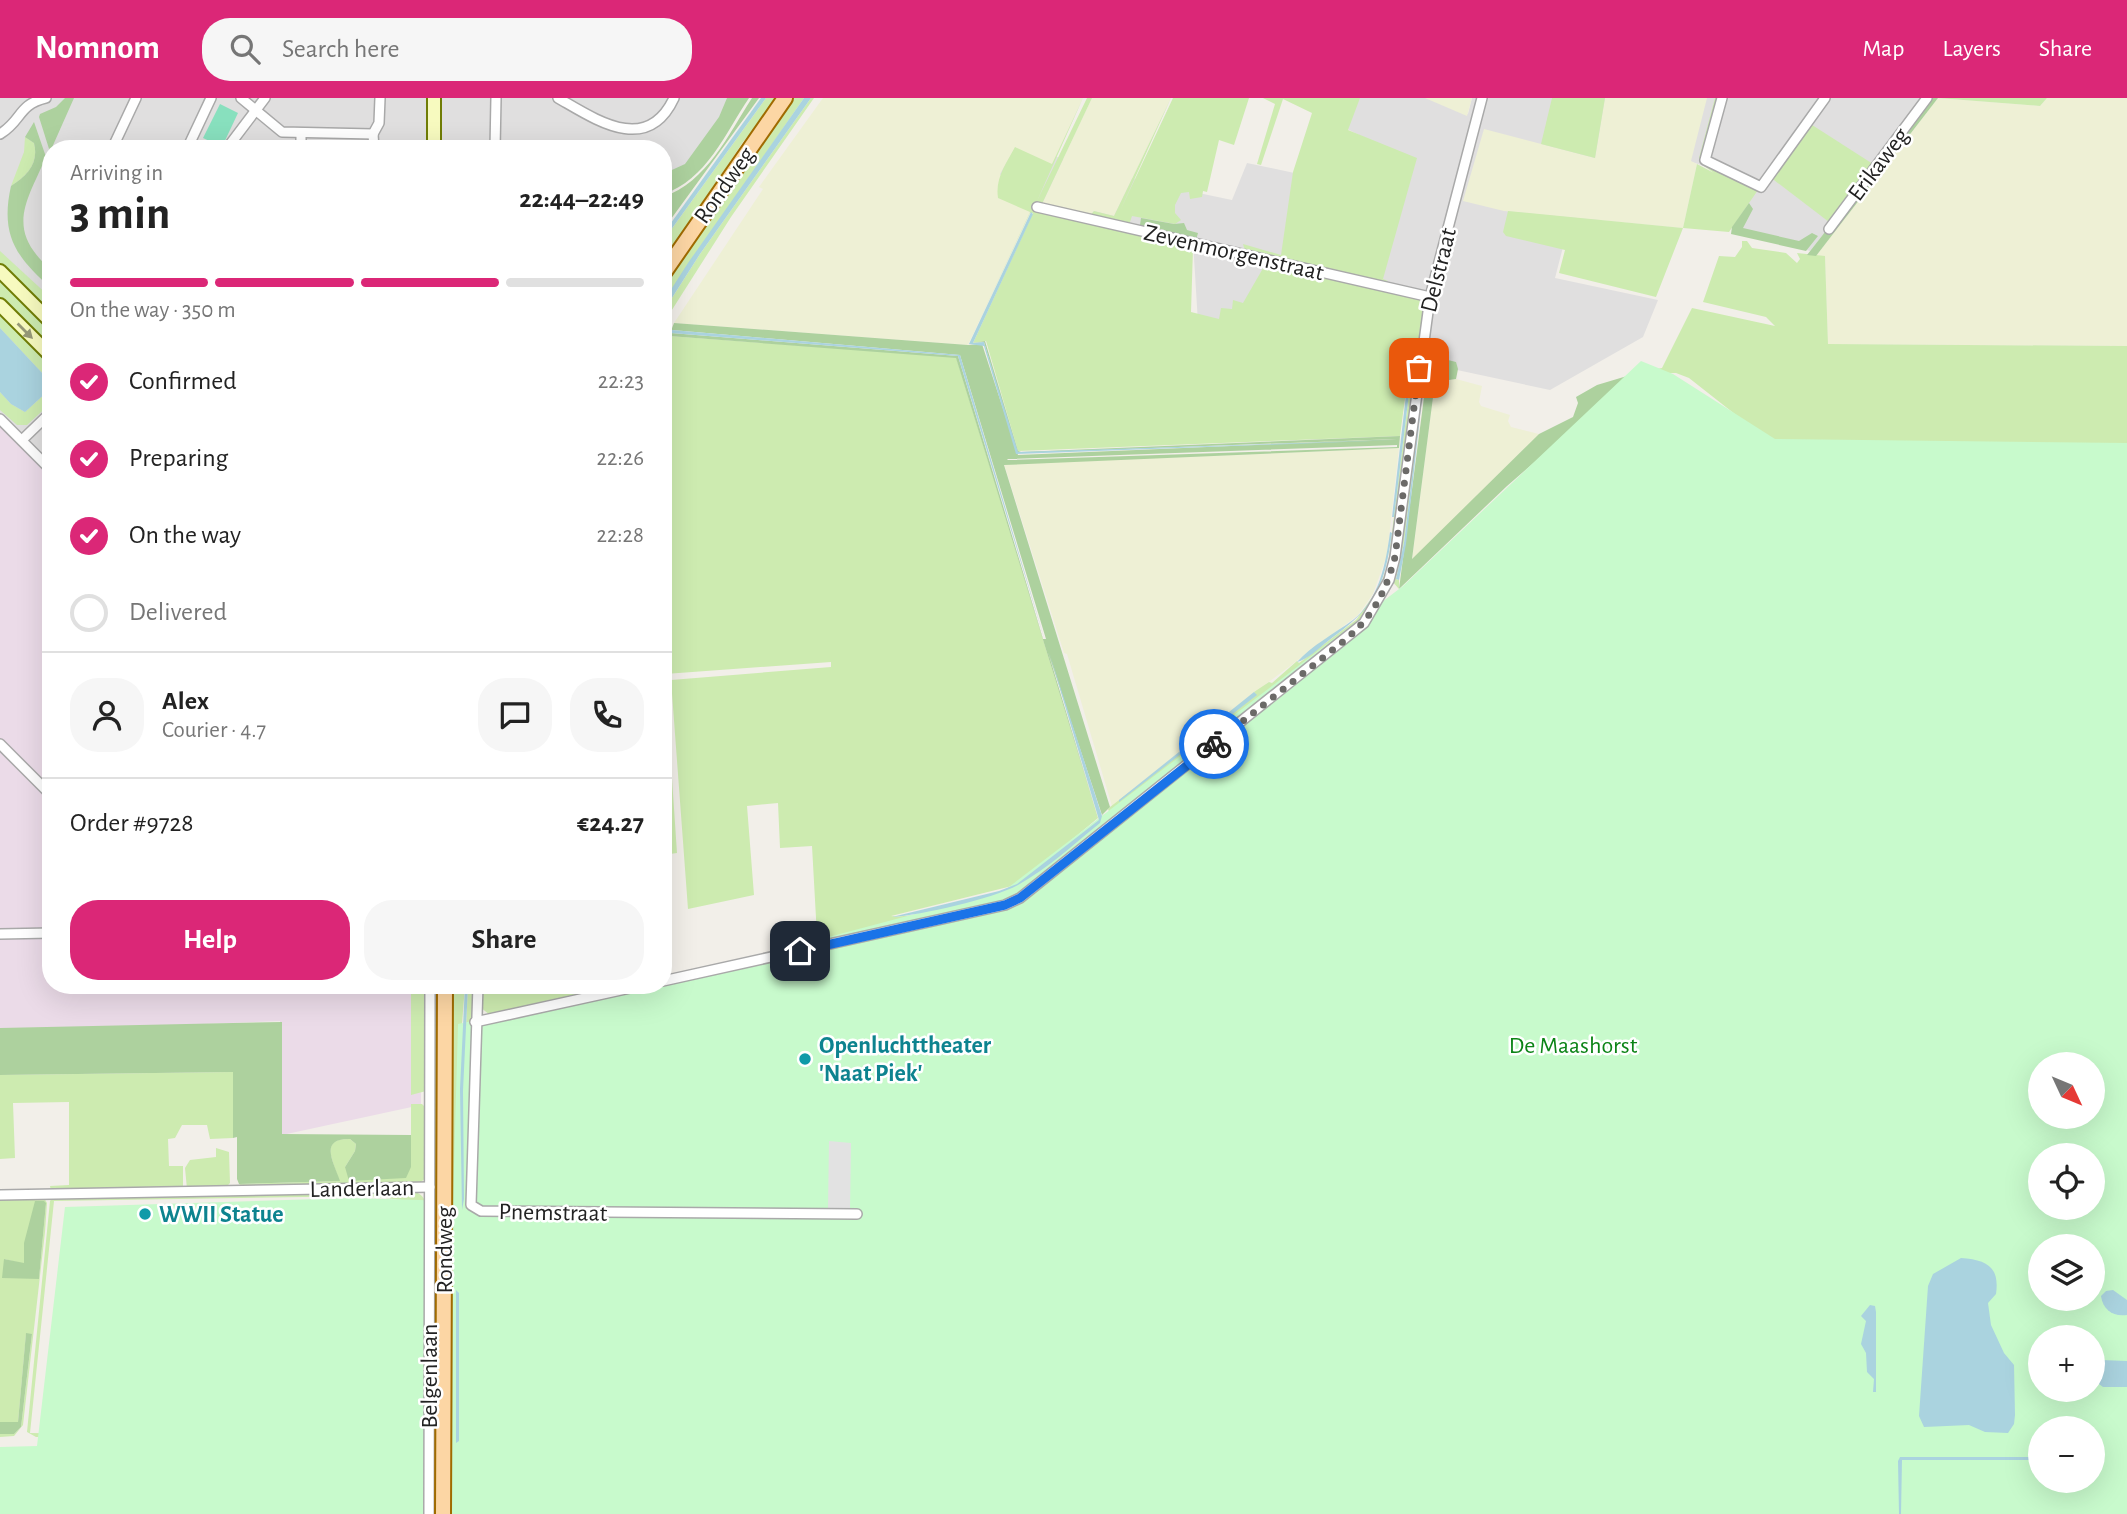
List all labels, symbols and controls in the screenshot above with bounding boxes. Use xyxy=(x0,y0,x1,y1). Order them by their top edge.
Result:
search box xyxy=(202,18,692,81)
icon: search xyxy=(226,30,264,68)
text: Nomnom xyxy=(35,32,160,65)
text: Search here xyxy=(282,36,400,62)
text: Map xyxy=(1862,37,1904,61)
text: Layers xyxy=(1942,37,2001,61)
text: Share xyxy=(2039,37,2092,61)
street label: Erikaweg xyxy=(1844,123,1914,206)
street label: Rondweg xyxy=(690,143,760,228)
text: Arriving in xyxy=(70,162,163,185)
text: 22:44–22:49 xyxy=(519,186,644,212)
text: 3 min xyxy=(70,191,170,237)
street label: Zevenmorgenstraat xyxy=(1142,221,1326,285)
street label: Delstraat xyxy=(1417,225,1461,315)
text: On the way · 350 m xyxy=(70,299,236,322)
one-way arrow xyxy=(17,322,34,339)
pin xyxy=(1389,338,1449,398)
icon: bag xyxy=(1400,349,1438,387)
icon: check xyxy=(70,363,108,401)
text: Confirmed xyxy=(129,368,237,394)
text: 22:23 xyxy=(598,370,644,393)
icon: check xyxy=(70,440,108,478)
text: Preparing xyxy=(129,445,228,471)
text: 22:26 xyxy=(597,447,644,470)
icon: check xyxy=(70,517,108,555)
text: On the way xyxy=(129,522,241,548)
text: 22:28 xyxy=(596,524,644,547)
text: Delivered xyxy=(129,599,227,625)
button: person xyxy=(70,678,144,752)
button: chat xyxy=(478,678,552,752)
button: phone xyxy=(570,678,644,752)
text: Alex xyxy=(162,688,209,714)
courier xyxy=(1179,709,1249,779)
text: Courier · 4.7 xyxy=(162,719,266,742)
icon: bike xyxy=(1195,725,1233,763)
text: Order #9728 xyxy=(70,810,194,836)
text: €24.27 xyxy=(577,810,644,836)
button: Help xyxy=(70,900,350,980)
button: Share xyxy=(364,900,644,980)
pin xyxy=(770,921,830,981)
icon: home xyxy=(781,932,819,970)
place label: Openluchttheater 'Naat Piek' xyxy=(819,1034,992,1086)
park label: De Maashorst xyxy=(1509,1034,1638,1058)
marker: Openluchttheater 'Naat Piek' xyxy=(797,1051,813,1067)
north arrow xyxy=(2028,1052,2105,1129)
map controls xyxy=(2028,1052,2105,1493)
button: locate xyxy=(2028,1143,2105,1220)
street label: Landerlaan xyxy=(309,1176,415,1202)
street label: Pnemstraat xyxy=(498,1200,608,1226)
place label: WWII Statue xyxy=(159,1203,284,1227)
marker: WWII Statue xyxy=(137,1206,153,1222)
street label: Rondweg xyxy=(433,1206,457,1294)
button: layers xyxy=(2028,1234,2105,1311)
street label: Belgenlaan xyxy=(418,1323,442,1429)
button: + xyxy=(2028,1325,2105,1402)
button: − xyxy=(2028,1416,2105,1493)

